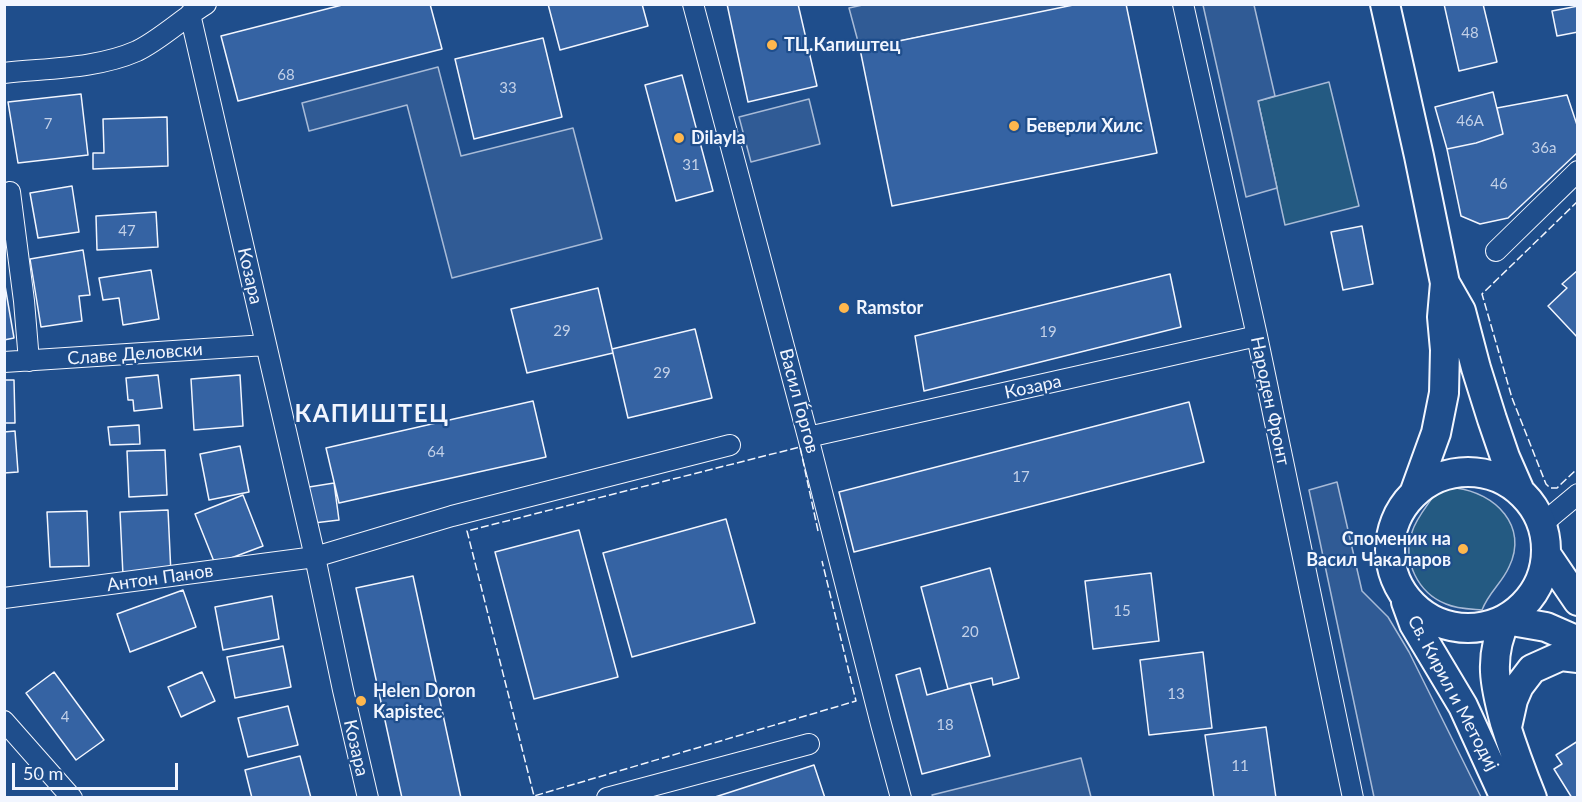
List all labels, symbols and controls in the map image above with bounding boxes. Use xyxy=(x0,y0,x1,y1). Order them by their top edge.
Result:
house number: 48 xyxy=(1461,24,1479,42)
place label: ТЦ.Капиштец xyxy=(784,34,900,56)
marker: ТЦ.Капиштец xyxy=(765,38,779,52)
house number: 68 xyxy=(277,66,295,84)
house number: 33 xyxy=(499,79,517,97)
house number: 46А xyxy=(1456,112,1484,130)
house number: 7 xyxy=(44,115,52,133)
place label: Беверли Хилс xyxy=(1026,115,1143,137)
marker: Беверли Хилс xyxy=(1007,119,1021,133)
place label: Dilayla xyxy=(691,127,746,149)
marker: Dilayla xyxy=(672,131,686,145)
house number: 36а xyxy=(1532,139,1556,157)
house number: 31 xyxy=(682,156,700,174)
house number: 46 xyxy=(1490,175,1508,193)
house number: 47 xyxy=(118,222,136,240)
street label: Козара xyxy=(233,246,267,306)
place label: Ramstor xyxy=(856,297,923,319)
marker: Ramstor xyxy=(837,301,851,315)
house number: 29 xyxy=(553,322,571,340)
house number: 19 xyxy=(1039,323,1057,341)
street label: Народен Фронт xyxy=(1246,335,1294,467)
street label: Славе Деловски xyxy=(67,338,203,370)
street label: Васил Ѓоргов xyxy=(775,346,823,456)
house number: 29 xyxy=(653,364,671,382)
street label: Козара xyxy=(1003,370,1063,404)
district label: КАПИШТЕЦ xyxy=(295,400,449,428)
house number: 64 xyxy=(427,443,445,461)
house number: 17 xyxy=(1012,468,1030,486)
place label: Споменик на Васил Чакаларов xyxy=(1306,528,1451,570)
marker: Споменик на Васил Чакаларов xyxy=(1456,542,1470,556)
street label: Антон Панов xyxy=(105,560,215,596)
house number: 15 xyxy=(1113,602,1131,620)
street label: Св. Кирил и Методиј xyxy=(1403,612,1503,774)
house number: 20 xyxy=(961,623,979,641)
place label: Helen Doron Kapistec xyxy=(373,680,476,722)
house number: 13 xyxy=(1167,685,1185,703)
marker: Helen Doron Kapistec xyxy=(354,694,368,708)
house number: 4 xyxy=(61,708,69,726)
house number: 18 xyxy=(936,716,954,734)
street label: Козара xyxy=(339,718,373,778)
scale bar xyxy=(15,751,182,789)
house number: 11 xyxy=(1231,757,1249,775)
text: 50 m xyxy=(23,762,63,784)

